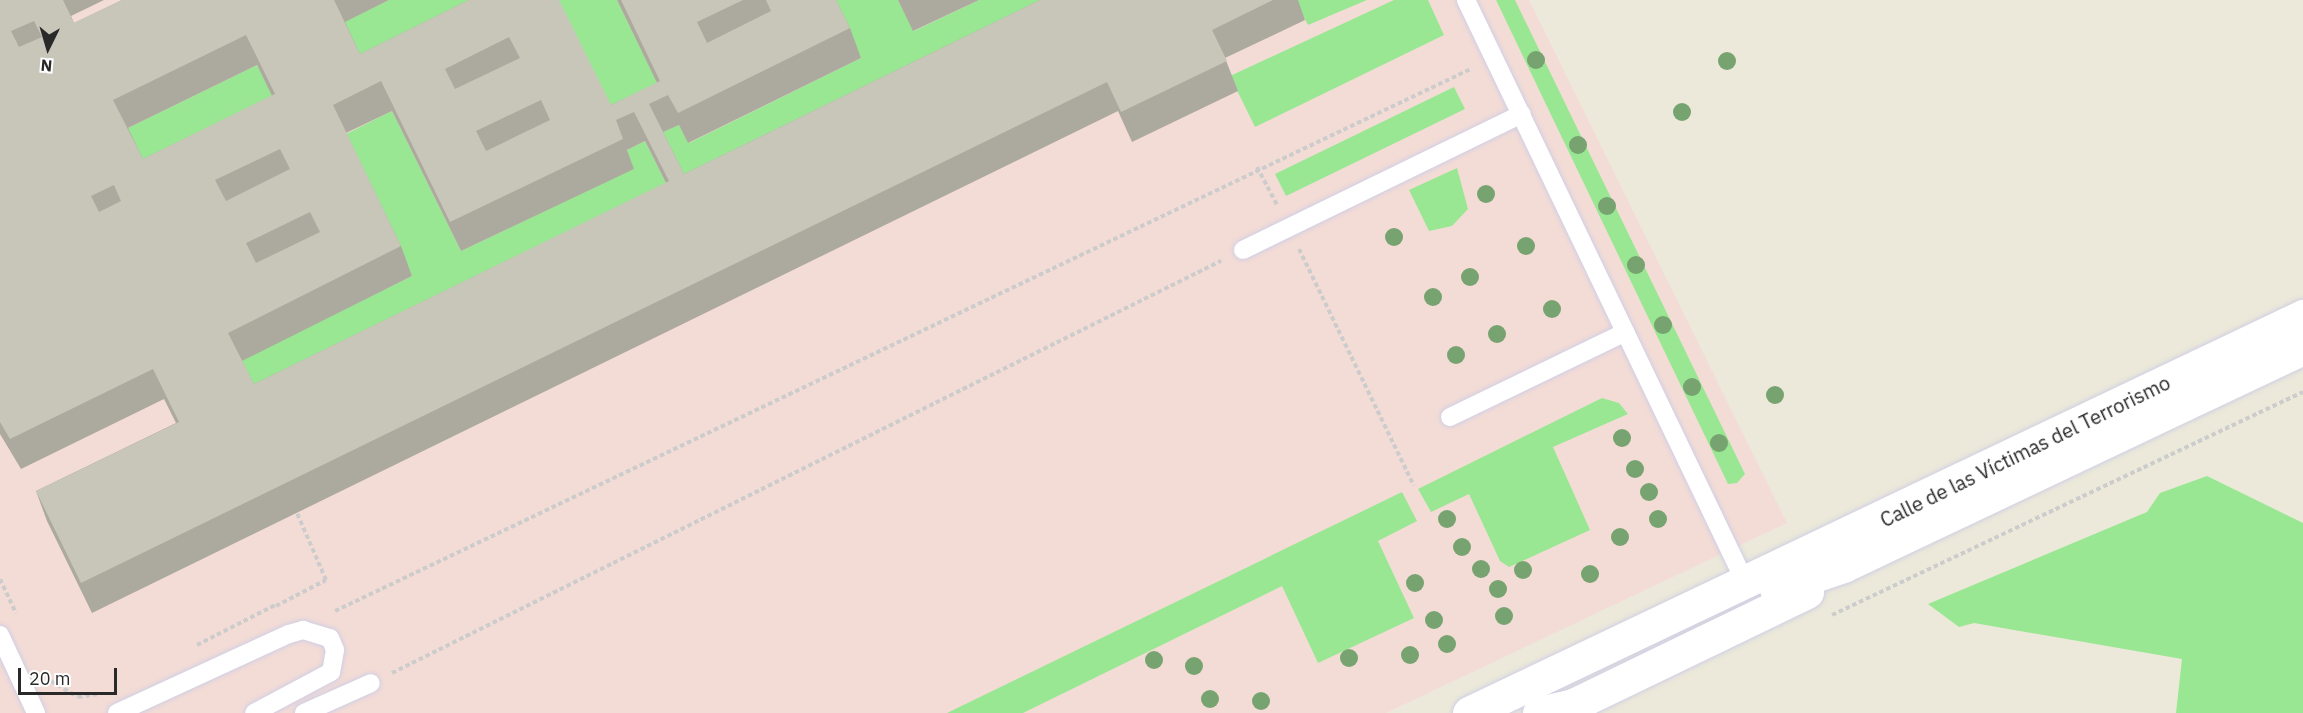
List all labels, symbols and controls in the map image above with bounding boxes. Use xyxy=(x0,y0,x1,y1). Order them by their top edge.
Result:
north arrow xyxy=(18,18,78,78)
text: N xyxy=(40,55,53,76)
street label: Calle de las Víctimas del Terrorismo xyxy=(1876,370,2174,532)
scale bar xyxy=(21,656,120,694)
text: 20 m xyxy=(29,667,71,690)

